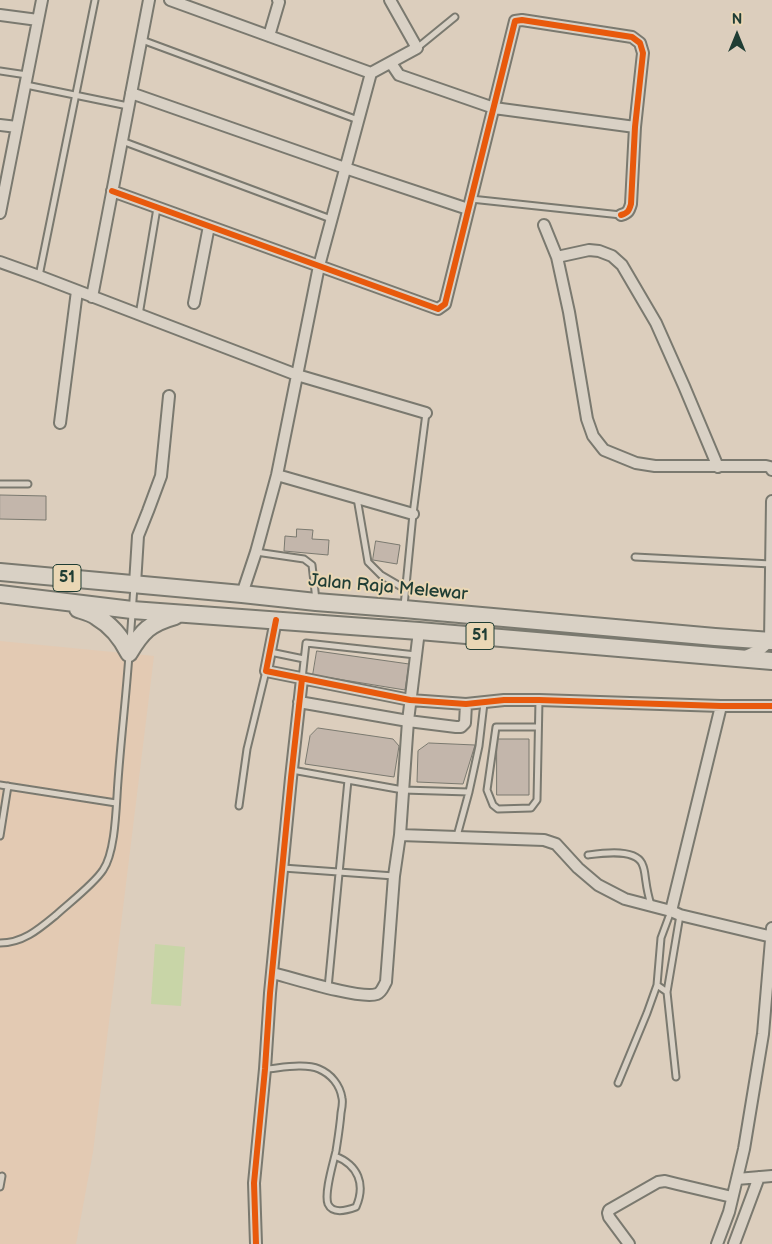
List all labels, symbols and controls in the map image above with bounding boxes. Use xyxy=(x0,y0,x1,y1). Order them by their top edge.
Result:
north arrow xyxy=(712,10,762,60)
text: N xyxy=(732,11,742,28)
road number: 51 xyxy=(53,564,81,592)
street label: Jalan Raja Melewar xyxy=(307,570,469,606)
road number: 51 xyxy=(466,622,494,650)

